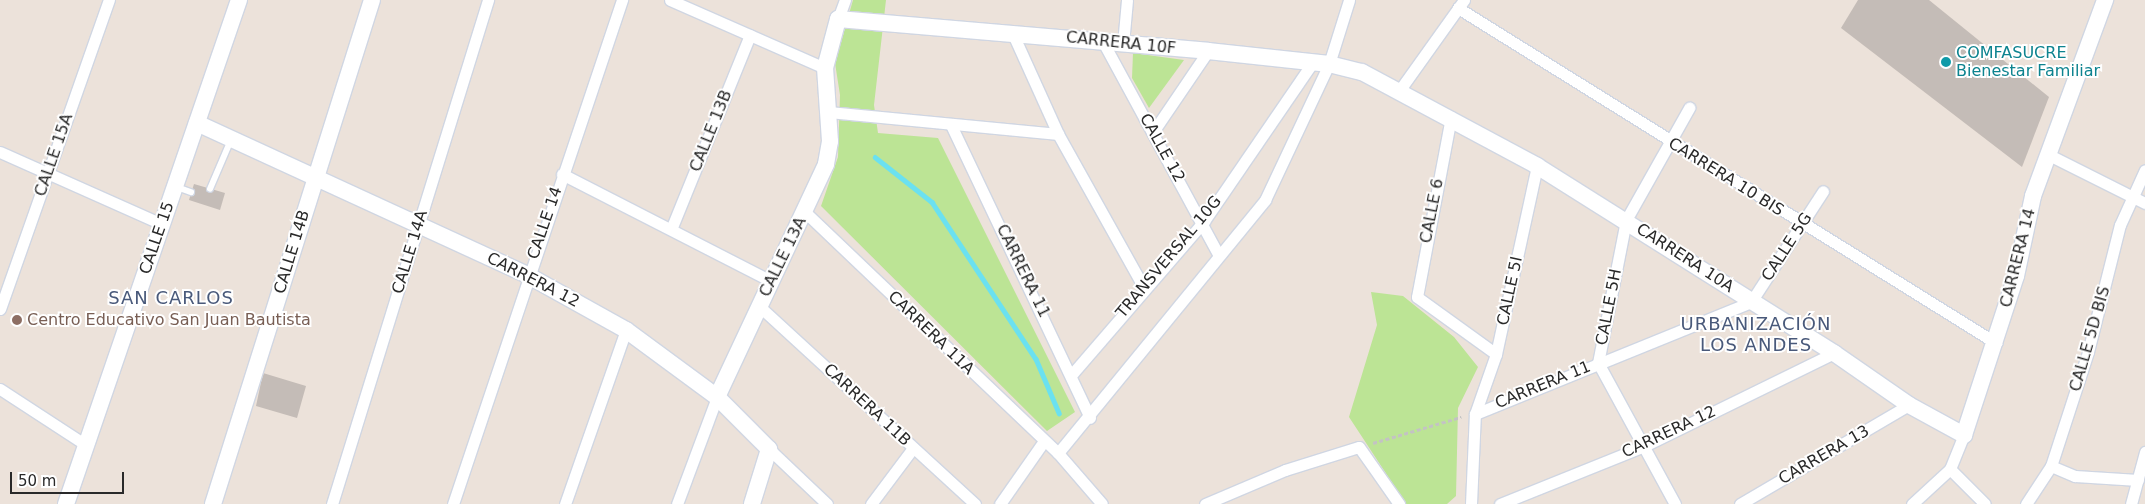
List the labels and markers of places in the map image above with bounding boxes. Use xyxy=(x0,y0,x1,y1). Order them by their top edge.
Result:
place label: COMFASUCRE Bienestar Familiar xyxy=(1956,43,2100,81)
marker: COMFASUCRE Bienestar Familiar xyxy=(1940,56,1952,68)
place label: Centro Educativo San Juan Bautista xyxy=(27,310,311,330)
marker: Centro Educativo San Juan Bautista xyxy=(11,314,23,326)

